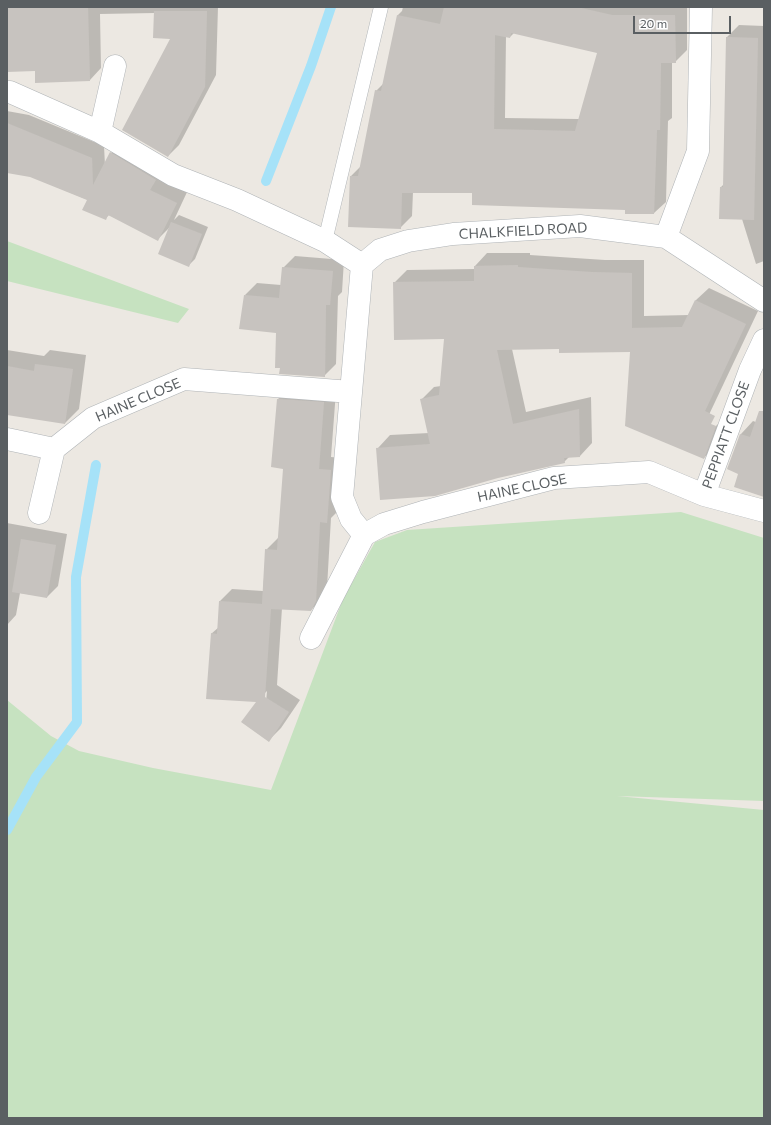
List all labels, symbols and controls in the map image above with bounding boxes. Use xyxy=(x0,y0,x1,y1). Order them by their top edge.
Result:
scale bar xyxy=(635,8,733,34)
text: 20 m xyxy=(640,16,667,30)
street label: CHALKFIELD ROAD xyxy=(458,219,588,243)
street label: HAINE CLOSE xyxy=(93,375,183,425)
street label: PEPPIATT CLOSE xyxy=(699,379,753,491)
street label: HAINE CLOSE xyxy=(476,470,568,506)

